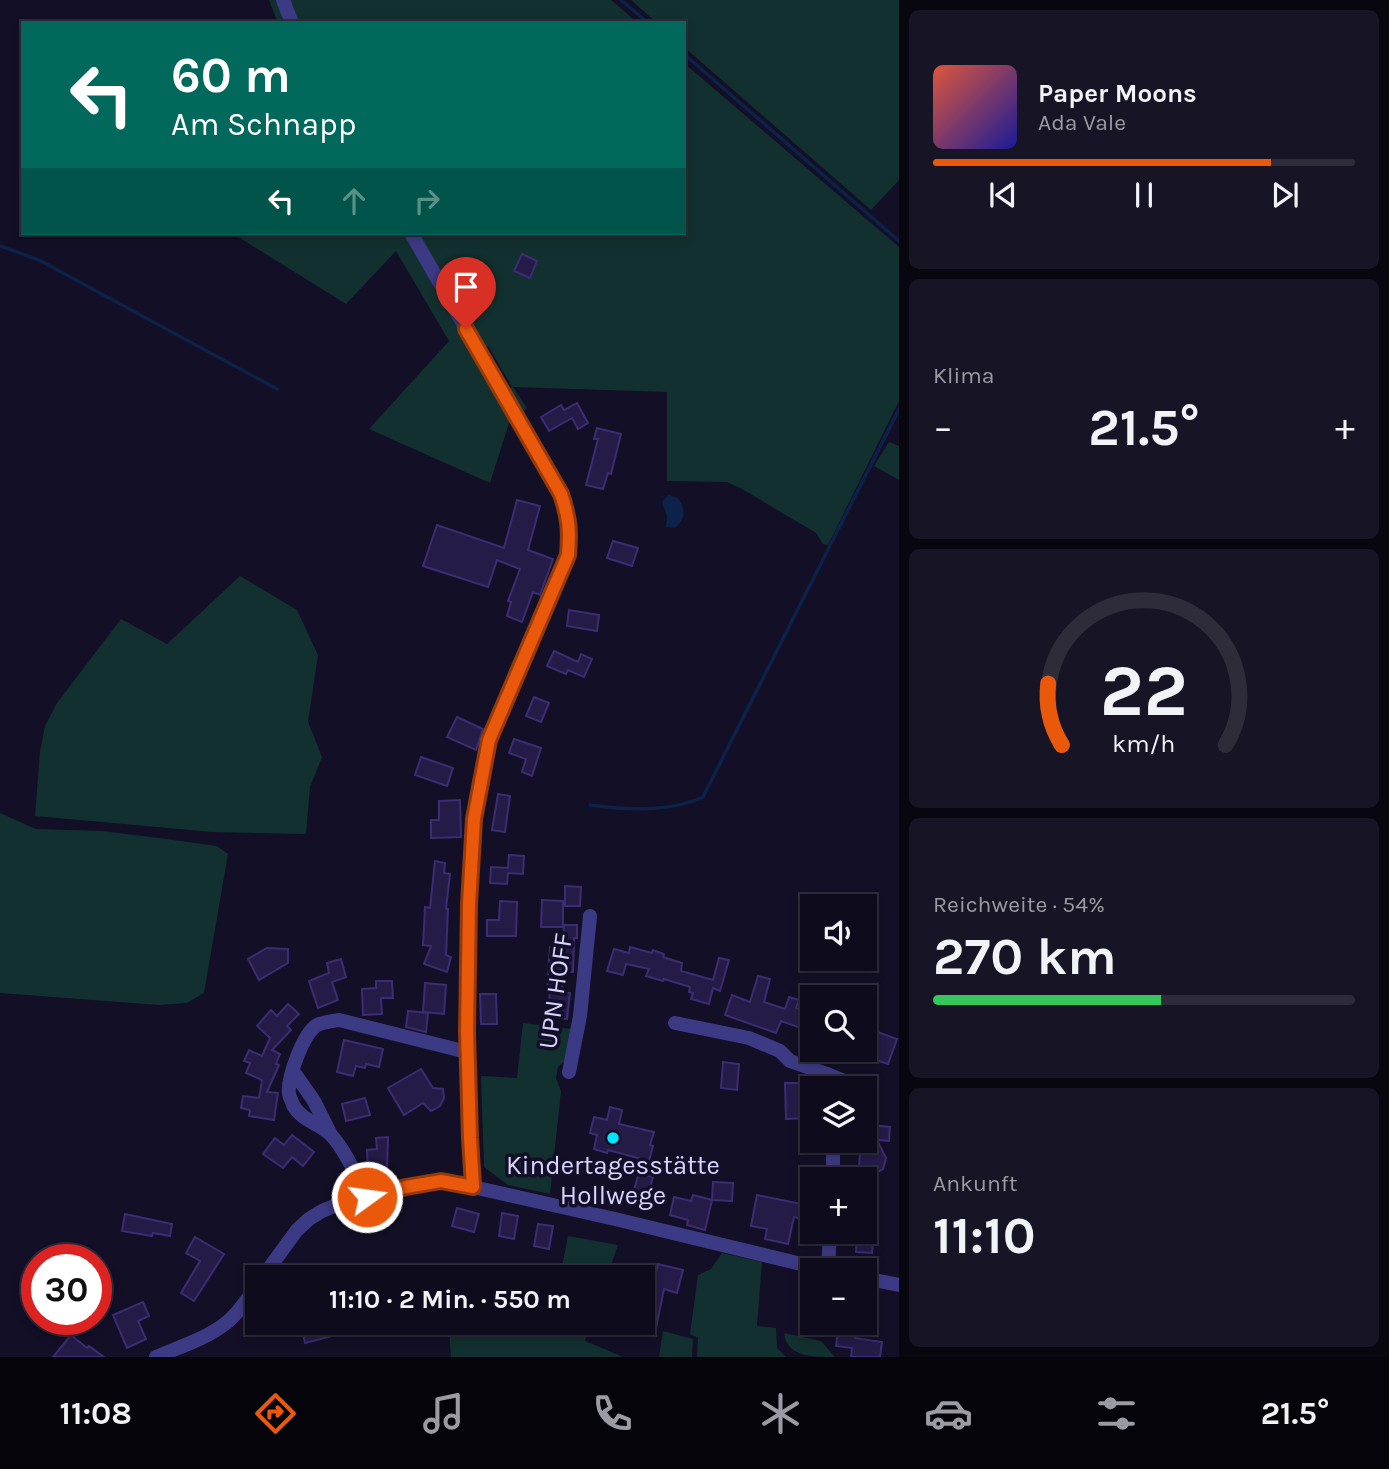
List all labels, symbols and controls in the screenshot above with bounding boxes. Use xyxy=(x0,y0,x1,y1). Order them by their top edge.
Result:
text: 60 m xyxy=(171,47,291,104)
icon: left xyxy=(56,49,147,140)
text: Paper Moons xyxy=(1038,78,1197,109)
text: Am Schnapp xyxy=(171,106,356,143)
text: Ada Vale xyxy=(1038,109,1126,136)
icon: previous xyxy=(984,176,1022,214)
icon: pause xyxy=(1125,176,1163,214)
icon: next xyxy=(1266,176,1304,214)
icon: left xyxy=(262,182,300,220)
icon: ahead xyxy=(335,182,373,220)
icon: right xyxy=(408,182,446,220)
pin xyxy=(436,257,496,329)
icon: arrive xyxy=(447,268,485,306)
text: Klima xyxy=(933,362,994,389)
text: 21.5° xyxy=(1088,397,1200,458)
text: − xyxy=(933,405,953,450)
text: + xyxy=(1335,405,1355,450)
text: 22 xyxy=(1100,648,1188,733)
text: km/h xyxy=(1112,728,1176,757)
text: Reichweite · 54% xyxy=(933,891,1105,918)
map controls xyxy=(800,894,877,1335)
button: sound xyxy=(800,894,877,971)
text: 270 km xyxy=(933,926,1116,987)
street label: UPN HOFF xyxy=(532,931,579,1051)
button: search xyxy=(800,985,877,1062)
button: layers xyxy=(800,1076,877,1153)
marker: Kindertagesstätte Hollwege xyxy=(605,1130,621,1146)
place label: Kindertagesstätte Hollwege xyxy=(506,1150,720,1211)
position arrow xyxy=(330,1160,404,1234)
button: + xyxy=(800,1167,877,1244)
text: Ankunft xyxy=(933,1170,1017,1197)
text: 11:10 xyxy=(933,1205,1036,1266)
speed limit sign: 30 xyxy=(21,1244,112,1335)
button: − xyxy=(800,1258,877,1335)
text: 11:10 · 2 Min. · 550 m xyxy=(329,1284,571,1315)
icon: directions xyxy=(251,1389,300,1438)
icon: music xyxy=(419,1389,468,1438)
icon: phone xyxy=(588,1389,637,1438)
icon: climate xyxy=(756,1389,805,1438)
icon: car xyxy=(924,1389,973,1438)
icon: filters xyxy=(1092,1389,1141,1438)
text: 11:08 xyxy=(60,1395,132,1432)
text: 21.5° xyxy=(1261,1395,1329,1432)

